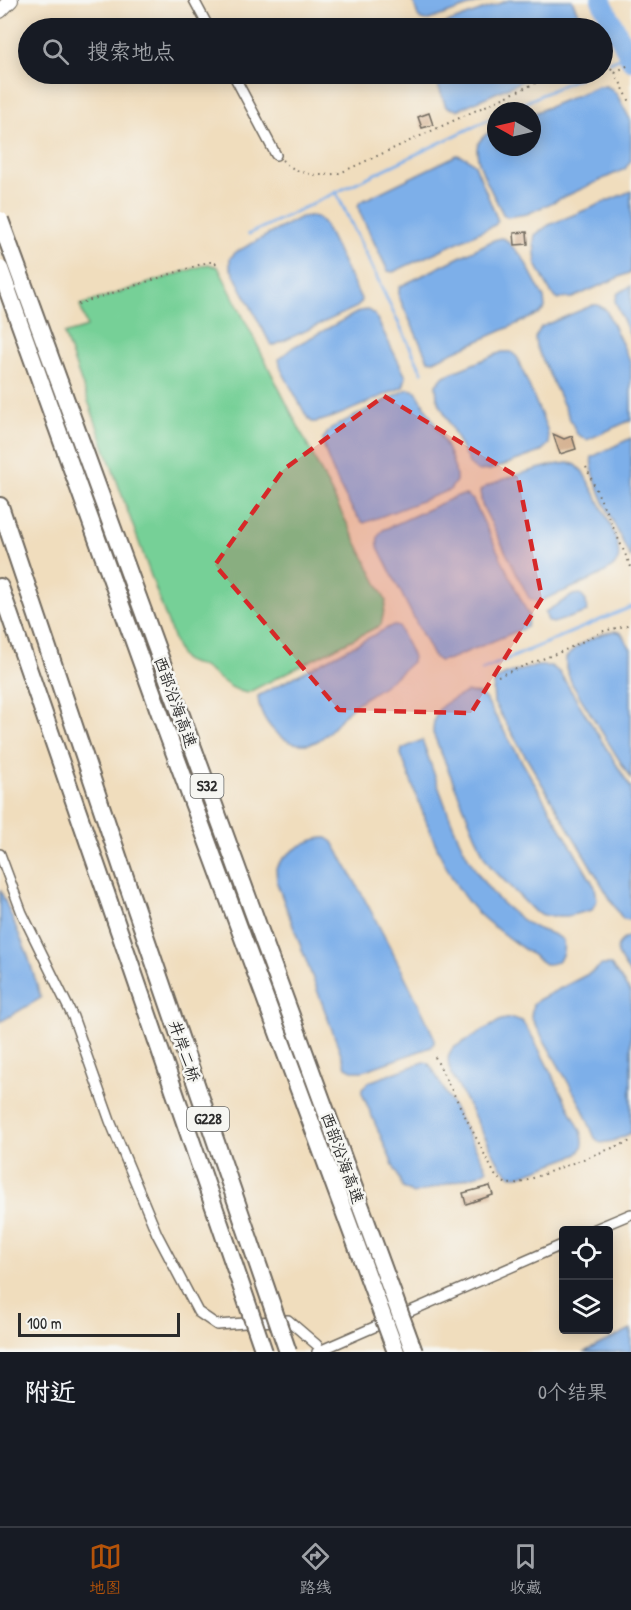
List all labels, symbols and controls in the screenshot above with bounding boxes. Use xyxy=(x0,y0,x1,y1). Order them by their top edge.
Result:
search box xyxy=(18,18,613,84)
icon: search xyxy=(39,35,72,68)
text: 搜索地点 xyxy=(87,36,175,66)
north arrow xyxy=(487,102,541,156)
street label: 西部沿海高速 xyxy=(149,653,203,751)
road number: S32 xyxy=(190,774,224,798)
street label: 井岸二桥 xyxy=(164,1017,206,1085)
road number: G228 xyxy=(187,1107,229,1131)
street label: 西部沿海高速 xyxy=(316,1109,370,1207)
map controls xyxy=(559,1226,613,1334)
button: locate xyxy=(559,1226,613,1280)
button: layers xyxy=(559,1280,613,1334)
scale bar xyxy=(18,1310,180,1338)
text: 100 m xyxy=(27,1312,62,1334)
text: 附近 xyxy=(24,1374,76,1409)
text: 0个结果 xyxy=(538,1378,607,1405)
tab: 地图 xyxy=(89,1540,122,1598)
tab: 路线 xyxy=(299,1540,332,1598)
tab: 收藏 xyxy=(509,1540,542,1598)

